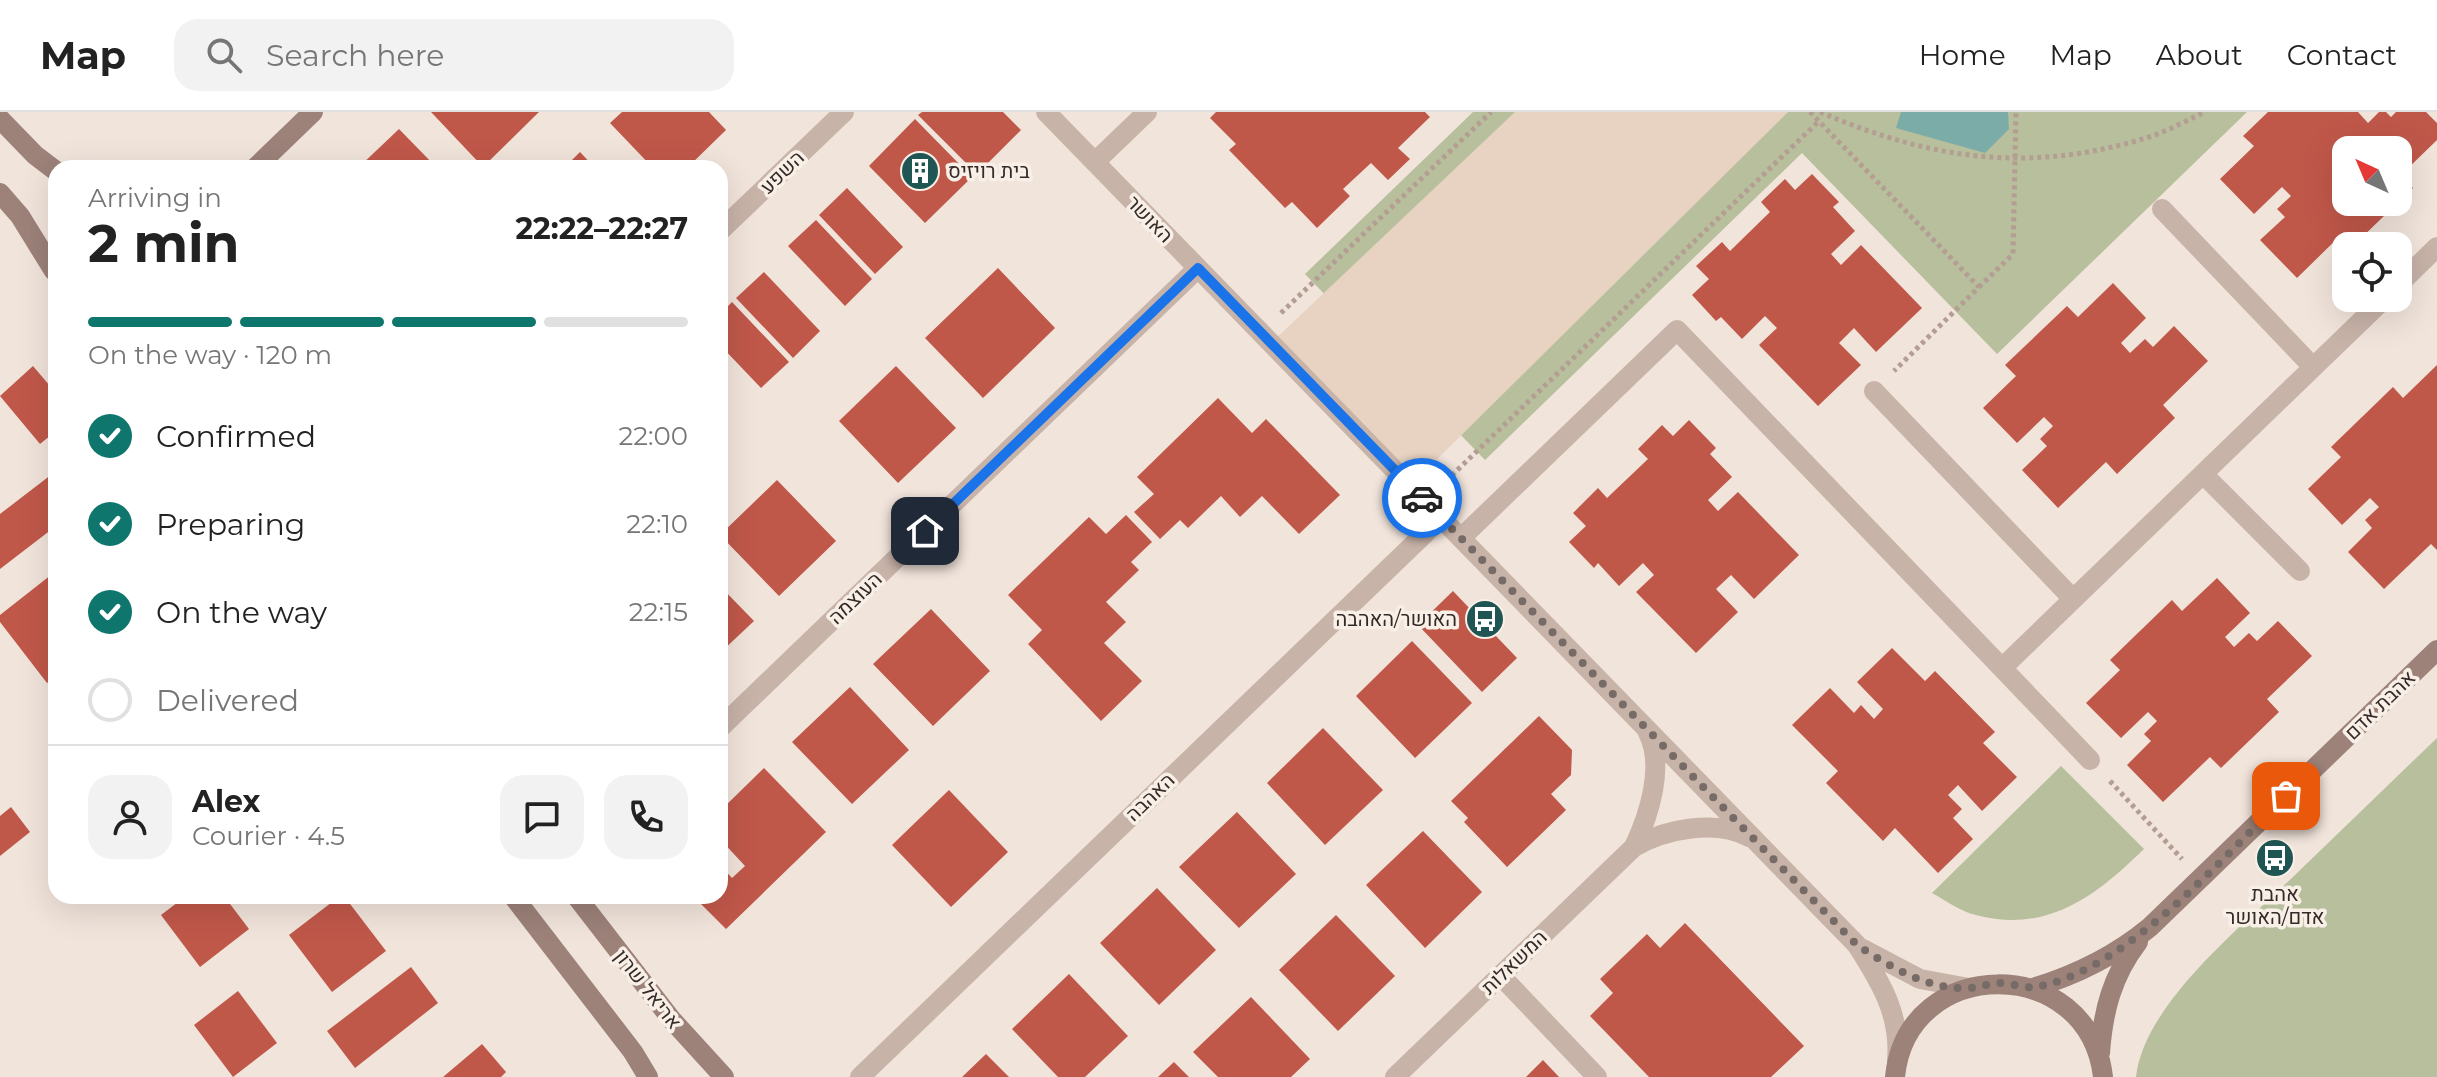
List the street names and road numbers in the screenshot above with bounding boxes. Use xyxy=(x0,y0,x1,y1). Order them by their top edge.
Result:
street label: השפע xyxy=(755,145,809,199)
street label: האושר xyxy=(1122,190,1178,248)
street label: העוצמה xyxy=(823,567,887,629)
street label: אהבת אדם xyxy=(2340,666,2420,744)
street label: האהבה xyxy=(1121,768,1179,826)
street label: המשאלות xyxy=(1476,925,1552,999)
street label: אריאל שרון xyxy=(609,944,687,1034)

